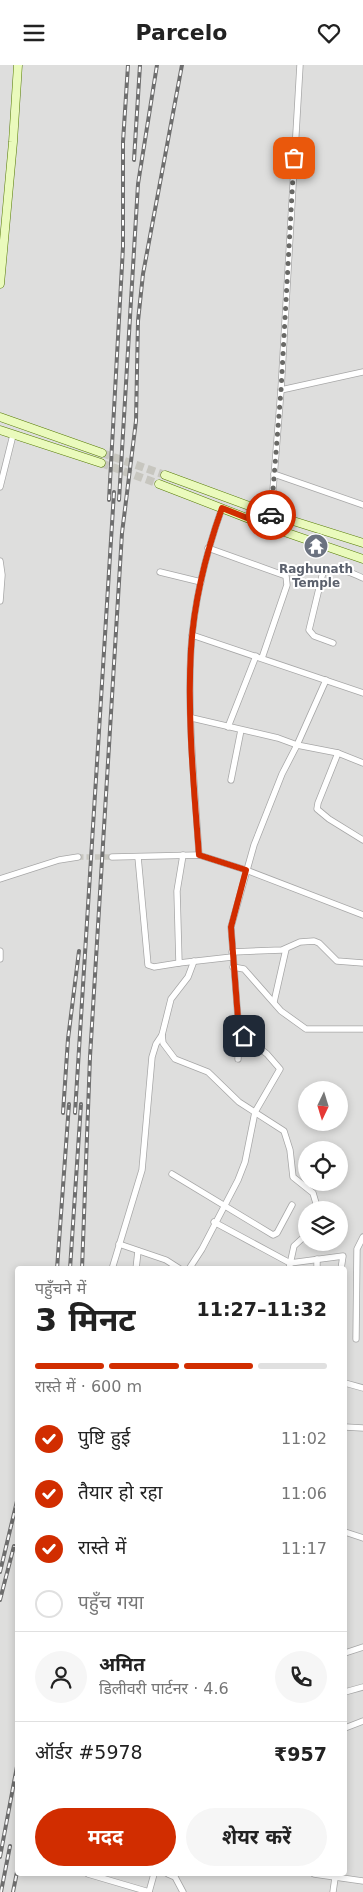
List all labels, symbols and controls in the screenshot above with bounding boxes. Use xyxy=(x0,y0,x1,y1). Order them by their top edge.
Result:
icon: menu xyxy=(20,19,48,47)
icon: heart xyxy=(315,19,343,47)
text: Parcelo xyxy=(136,20,227,45)
pin xyxy=(273,137,315,179)
icon: bag xyxy=(280,144,308,172)
courier xyxy=(246,490,296,540)
icon: car xyxy=(257,501,285,529)
temple icon: Raghunath Temple xyxy=(303,533,329,559)
place label: Raghunath Temple xyxy=(279,562,353,590)
pin xyxy=(223,1015,265,1057)
icon: home xyxy=(230,1022,258,1050)
north arrow xyxy=(298,1081,348,1131)
map controls xyxy=(298,1081,348,1251)
button: locate xyxy=(298,1141,348,1191)
button: layers xyxy=(298,1201,348,1251)
text: पहुँचने में xyxy=(35,1279,86,1298)
text: 11:27–11:32 xyxy=(197,1298,327,1320)
text: 3 मिनट xyxy=(35,1301,136,1339)
text: रास्ते में · 600 m xyxy=(35,1377,142,1396)
icon: check xyxy=(35,1425,63,1453)
text: पुष्टि हुई xyxy=(78,1426,130,1448)
text: 11:02 xyxy=(281,1429,327,1448)
icon: check xyxy=(35,1480,63,1508)
text: तैयार हो रहा xyxy=(78,1481,162,1503)
text: 11:06 xyxy=(281,1484,327,1503)
icon: check xyxy=(35,1535,63,1563)
text: रास्ते में xyxy=(78,1536,126,1558)
text: 11:17 xyxy=(281,1539,327,1558)
text: पहुँच गया xyxy=(78,1591,144,1613)
button: person xyxy=(35,1651,87,1703)
button: phone xyxy=(275,1651,327,1703)
text: अमित xyxy=(99,1653,145,1675)
text: डिलीवरी पार्टनर · 4.6 xyxy=(99,1679,229,1698)
text: ऑर्डर #5978 xyxy=(35,1741,143,1763)
text: ₹957 xyxy=(274,1743,327,1765)
button: मदद xyxy=(35,1808,176,1866)
button: शेयर करें xyxy=(186,1808,327,1866)

